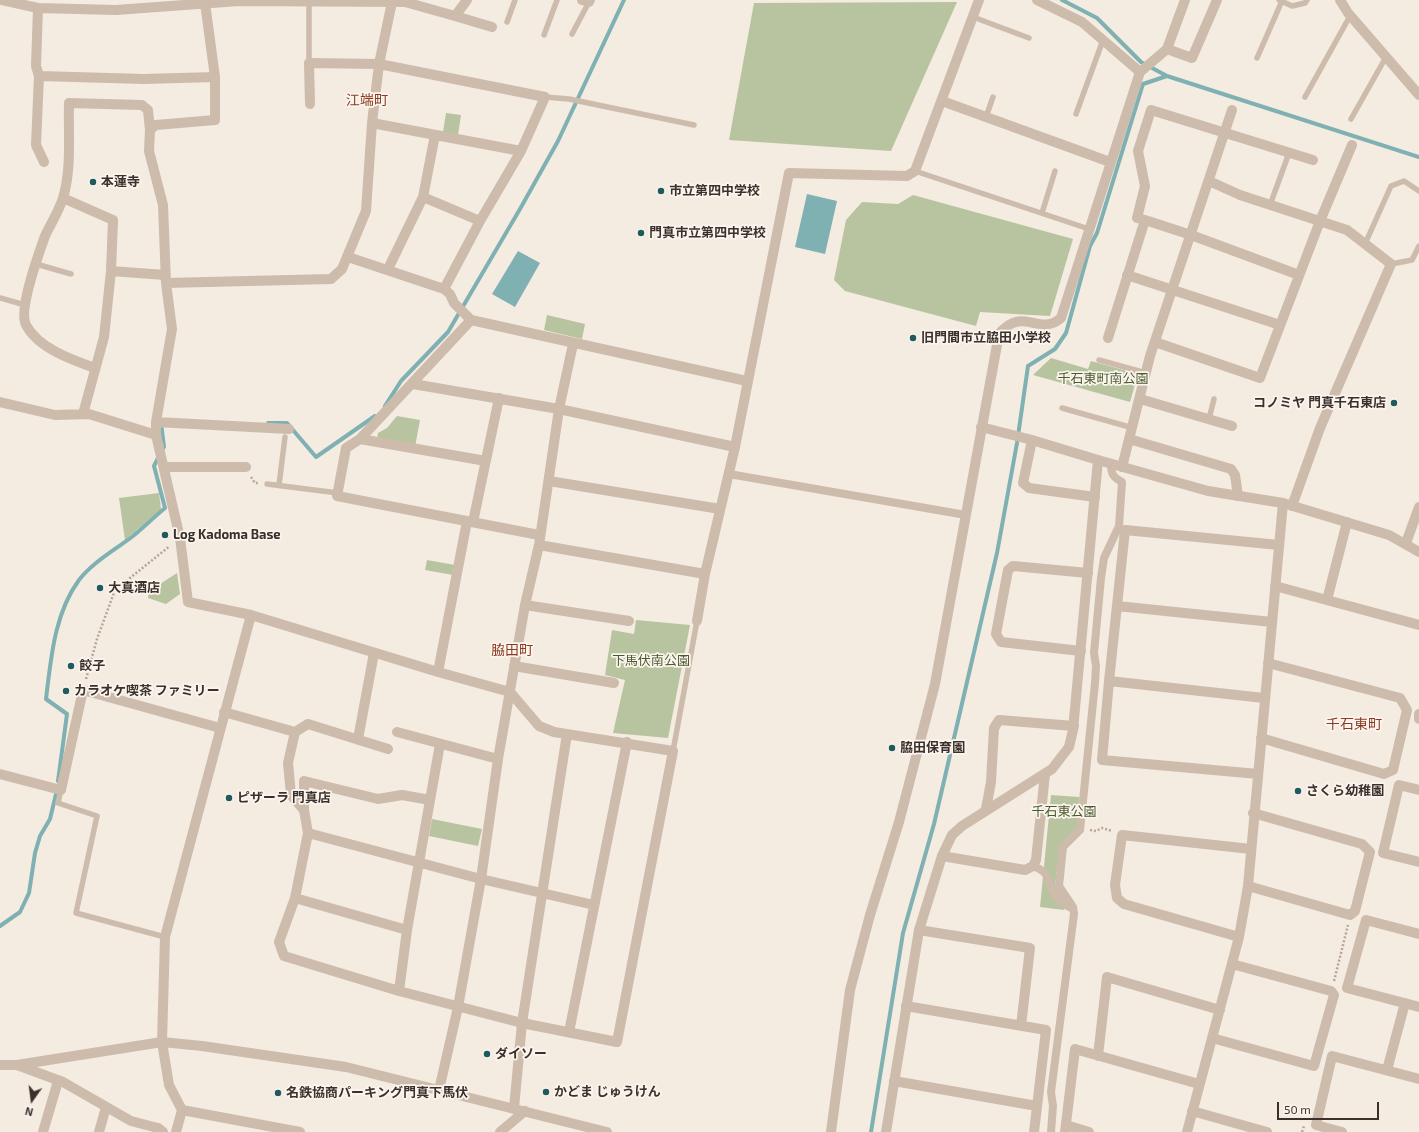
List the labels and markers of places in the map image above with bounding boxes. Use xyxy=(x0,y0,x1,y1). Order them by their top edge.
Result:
place label: 本蓮寺 xyxy=(101,174,140,190)
marker: 本蓮寺 xyxy=(88,177,98,187)
place label: 市立第四中学校 xyxy=(669,183,760,199)
marker: 市立第四中学校 xyxy=(656,186,666,196)
place label: 門真市立第四中学校 xyxy=(649,225,766,241)
marker: 門真市立第四中学校 xyxy=(636,228,646,238)
place label: 旧門間市立脇田小学校 xyxy=(921,330,1051,346)
marker: 旧門間市立脇田小学校 xyxy=(908,333,918,343)
place label: コノミヤ 門真千石東店 xyxy=(1253,395,1386,411)
marker: コノミヤ 門真千石東店 xyxy=(1389,398,1399,408)
place label: Log Kadoma Base xyxy=(173,527,281,543)
marker: Log Kadoma Base xyxy=(160,530,170,540)
place label: 大真酒店 xyxy=(108,580,160,596)
marker: 大真酒店 xyxy=(95,583,105,593)
place label: 餃子 xyxy=(79,658,105,674)
marker: 餃子 xyxy=(66,661,76,671)
place label: カラオケ喫茶 ファミリー xyxy=(74,683,220,699)
marker: カラオケ喫茶 ファミリー xyxy=(61,686,71,696)
place label: 脇田保育園 xyxy=(900,740,965,756)
marker: 脇田保育園 xyxy=(887,743,897,753)
place label: さくら幼稚園 xyxy=(1306,783,1384,799)
marker: さくら幼稚園 xyxy=(1293,786,1303,796)
place label: ピザーラ 門真店 xyxy=(237,790,331,806)
marker: ピザーラ 門真店 xyxy=(224,793,234,803)
place label: ダイソー xyxy=(495,1046,547,1062)
marker: ダイソー xyxy=(482,1049,492,1059)
place label: かどま じゅうけん xyxy=(554,1084,661,1100)
place label: 名鉄協商パーキング門真下馬伏 xyxy=(286,1085,468,1101)
marker: かどま じゅうけん xyxy=(541,1087,551,1097)
marker: 名鉄協商パーキング門真下馬伏 xyxy=(273,1088,283,1098)

